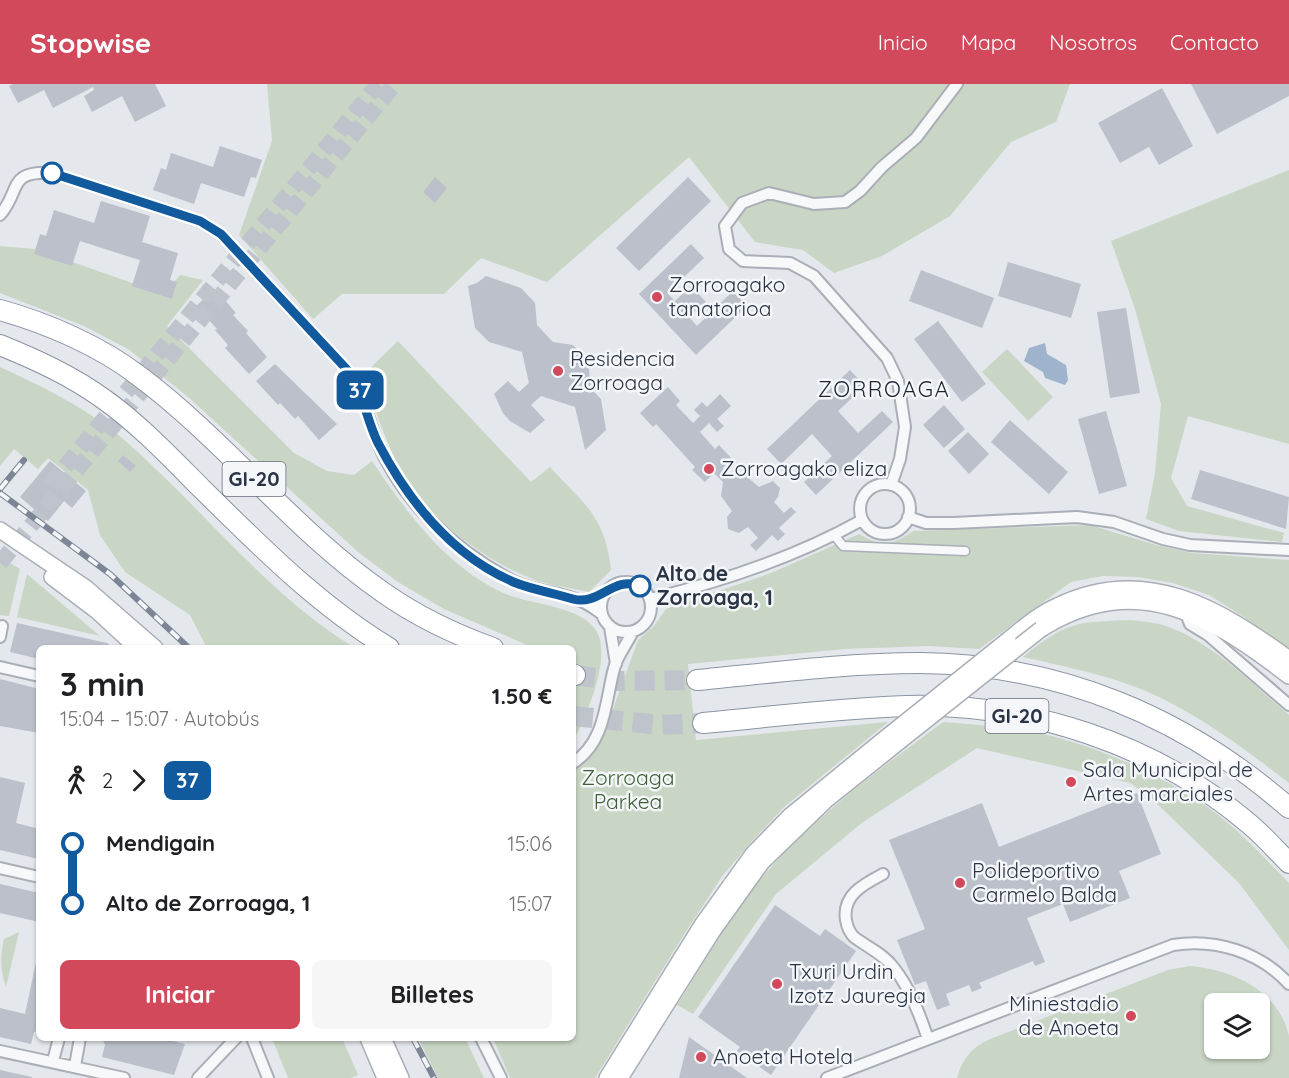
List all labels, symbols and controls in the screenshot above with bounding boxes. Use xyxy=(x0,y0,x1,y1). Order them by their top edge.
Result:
text: Stopwise xyxy=(30,25,151,60)
text: Inicio xyxy=(878,29,928,55)
text: Mapa xyxy=(961,29,1016,55)
text: Nosotros xyxy=(1049,29,1137,55)
text: Contacto xyxy=(1170,29,1259,55)
unlabelled marker xyxy=(41,162,63,184)
place label: Zorroagako tanatorioa xyxy=(669,271,785,321)
marker: Zorroagako tanatorioa xyxy=(650,290,664,304)
place label: Residencia Zorroaga xyxy=(570,345,675,395)
marker: Residencia Zorroaga xyxy=(551,364,565,378)
line badge: 37 xyxy=(333,370,387,410)
district label: ZORROAGA xyxy=(818,375,950,403)
text: 37 xyxy=(349,377,371,403)
place label: Zorroagako eliza xyxy=(721,455,887,481)
road number: GI-20 xyxy=(222,462,286,496)
marker: Zorroagako eliza xyxy=(702,462,716,476)
place label: Alto de Zorroaga, 1 xyxy=(656,560,773,610)
marker: Alto de Zorroaga, 1 xyxy=(629,575,651,597)
text: 3 min xyxy=(60,663,145,704)
text: 1.50 € xyxy=(492,682,552,710)
road number: GI-20 xyxy=(986,699,1048,733)
text: 15:04 – 15:07 · Autobús xyxy=(60,706,259,731)
place label: Sala Municipal de Artes marciales xyxy=(1083,756,1253,806)
icon: walk xyxy=(60,764,93,797)
icon: forward xyxy=(122,764,155,797)
park label: Zorroaga Parkea xyxy=(582,764,674,814)
text: 37 xyxy=(176,767,199,793)
text: 2 xyxy=(102,768,113,793)
marker: Sala Municipal de Artes marciales xyxy=(1064,775,1078,789)
text: Mendigain xyxy=(106,829,215,857)
text: 15:06 xyxy=(507,831,552,856)
place label: Polideportivo Carmelo Balda xyxy=(972,857,1117,907)
marker: Polideportivo Carmelo Balda xyxy=(953,876,967,890)
text: Alto de Zorroaga, 1 xyxy=(106,889,310,917)
text: 15:07 xyxy=(509,891,552,916)
place label: Txuri Urdin Izotz Jauregia xyxy=(789,958,926,1008)
button: Iniciar xyxy=(60,960,300,1029)
button: Billetes xyxy=(312,960,552,1029)
marker: Txuri Urdin Izotz Jauregia xyxy=(770,977,784,991)
place label: Miniestadio de Anoeta xyxy=(1009,990,1119,1040)
map controls xyxy=(1204,993,1270,1059)
button: layers xyxy=(1204,993,1270,1059)
marker: Miniestadio de Anoeta xyxy=(1124,1009,1138,1023)
place label: Anoeta Hotela xyxy=(713,1043,853,1069)
marker: Anoeta Hotela xyxy=(694,1050,708,1064)

